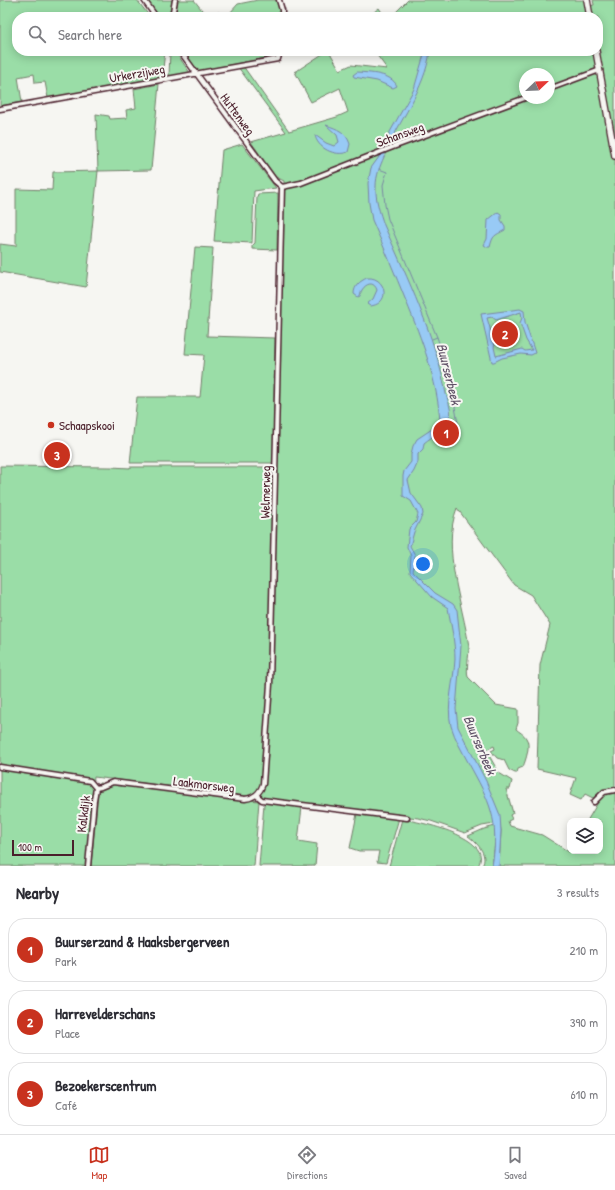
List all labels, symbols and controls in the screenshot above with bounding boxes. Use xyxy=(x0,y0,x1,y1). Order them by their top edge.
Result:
search box xyxy=(12,12,603,56)
icon: search xyxy=(26,23,48,45)
text: Search here xyxy=(58,24,122,45)
street label: Urkerzijweg xyxy=(108,59,166,87)
north arrow xyxy=(519,68,555,104)
street label: Huttenweg xyxy=(217,89,260,139)
street label: Schansweg xyxy=(374,117,426,151)
pin: 2 xyxy=(492,319,518,349)
water label: Buurserbeek xyxy=(433,341,467,408)
place label: Schaapskooi xyxy=(59,416,115,434)
pin: 1 xyxy=(433,418,459,448)
marker: Schaapskooi xyxy=(46,420,56,430)
pin: 3 xyxy=(44,440,70,470)
street label: Welmerweg xyxy=(256,465,274,518)
your location xyxy=(413,554,433,574)
water label: Buurserbeek xyxy=(459,712,502,778)
street label: Laakmorsweg xyxy=(172,771,236,797)
street label: Kalkdijk xyxy=(72,794,94,834)
map controls xyxy=(567,818,603,854)
button: layers xyxy=(567,818,603,854)
scale bar xyxy=(12,838,74,857)
text: 100 m xyxy=(18,840,42,854)
text: Nearby xyxy=(16,881,59,904)
text: 3 results xyxy=(557,883,599,901)
text: Buurserzand & Haaksbergerveen xyxy=(55,931,230,952)
text: 1 xyxy=(28,941,32,959)
text: 210 m xyxy=(570,941,598,959)
text: Park xyxy=(55,952,77,970)
text: Harrevelderschans xyxy=(55,1003,155,1024)
text: 2 xyxy=(27,1013,33,1031)
text: 390 m xyxy=(570,1013,598,1031)
text: Place xyxy=(55,1024,80,1042)
text: Bezoekerscentrum xyxy=(55,1075,156,1096)
text: 3 xyxy=(27,1085,33,1103)
text: 610 m xyxy=(570,1085,598,1103)
text: Café xyxy=(55,1096,77,1114)
tab: Map xyxy=(88,1144,110,1182)
tab: Directions xyxy=(287,1144,328,1182)
tab: Saved xyxy=(504,1144,527,1182)

